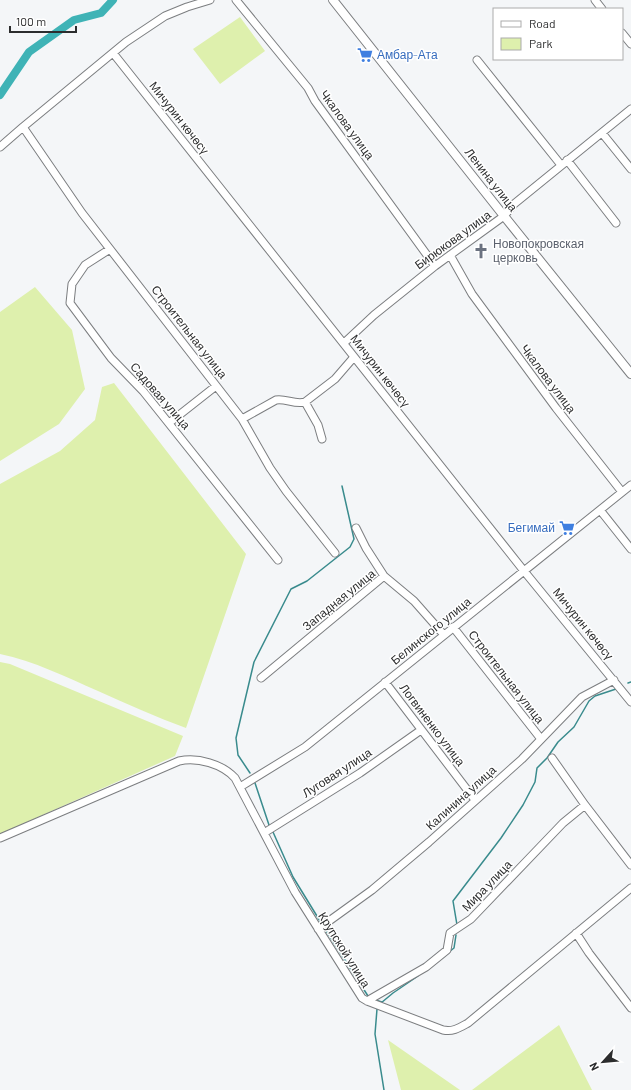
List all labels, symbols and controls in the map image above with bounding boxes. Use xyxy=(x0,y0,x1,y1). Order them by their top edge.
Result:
scale bar xyxy=(10,8,76,34)
legend xyxy=(493,8,623,60)
text: 100 m xyxy=(16,14,46,28)
text: Road xyxy=(529,16,556,30)
text: Park xyxy=(529,36,553,50)
supermarket icon: Амбар-Ата xyxy=(356,46,374,64)
place label: Амбар-Ата xyxy=(377,47,438,62)
street label: Мичурин көчөсү xyxy=(146,78,212,157)
street label: Чкалова улица xyxy=(317,87,378,163)
street label: Ленина улица xyxy=(462,145,521,215)
street label: Бирюкова улица xyxy=(412,207,494,272)
place label: Новопокровская церковь xyxy=(493,236,584,265)
church icon: Новопокровская церковь xyxy=(472,242,490,260)
street label: Строительная улица xyxy=(148,282,231,382)
street label: Мичурин көчөсү xyxy=(347,331,413,410)
street label: Чкалова улица xyxy=(518,341,579,416)
street label: Садовая улица xyxy=(127,359,194,433)
supermarket icon: Бегимай xyxy=(558,519,576,537)
place label: Бегимай xyxy=(508,520,555,534)
street label: Западная улица xyxy=(299,565,378,634)
street label: Мичурин көчөсү xyxy=(550,585,617,663)
street label: Белинского улица xyxy=(388,594,474,668)
street label: Строительная улица xyxy=(465,627,548,727)
street label: Логвиненко улица xyxy=(397,680,468,769)
street label: Луговая улица xyxy=(299,744,374,801)
street label: Калинина улица xyxy=(422,762,499,833)
street label: Мира улица xyxy=(459,857,515,914)
street label: Крупской улица xyxy=(315,909,374,991)
north arrow xyxy=(583,1042,623,1082)
text: N xyxy=(586,1061,601,1073)

